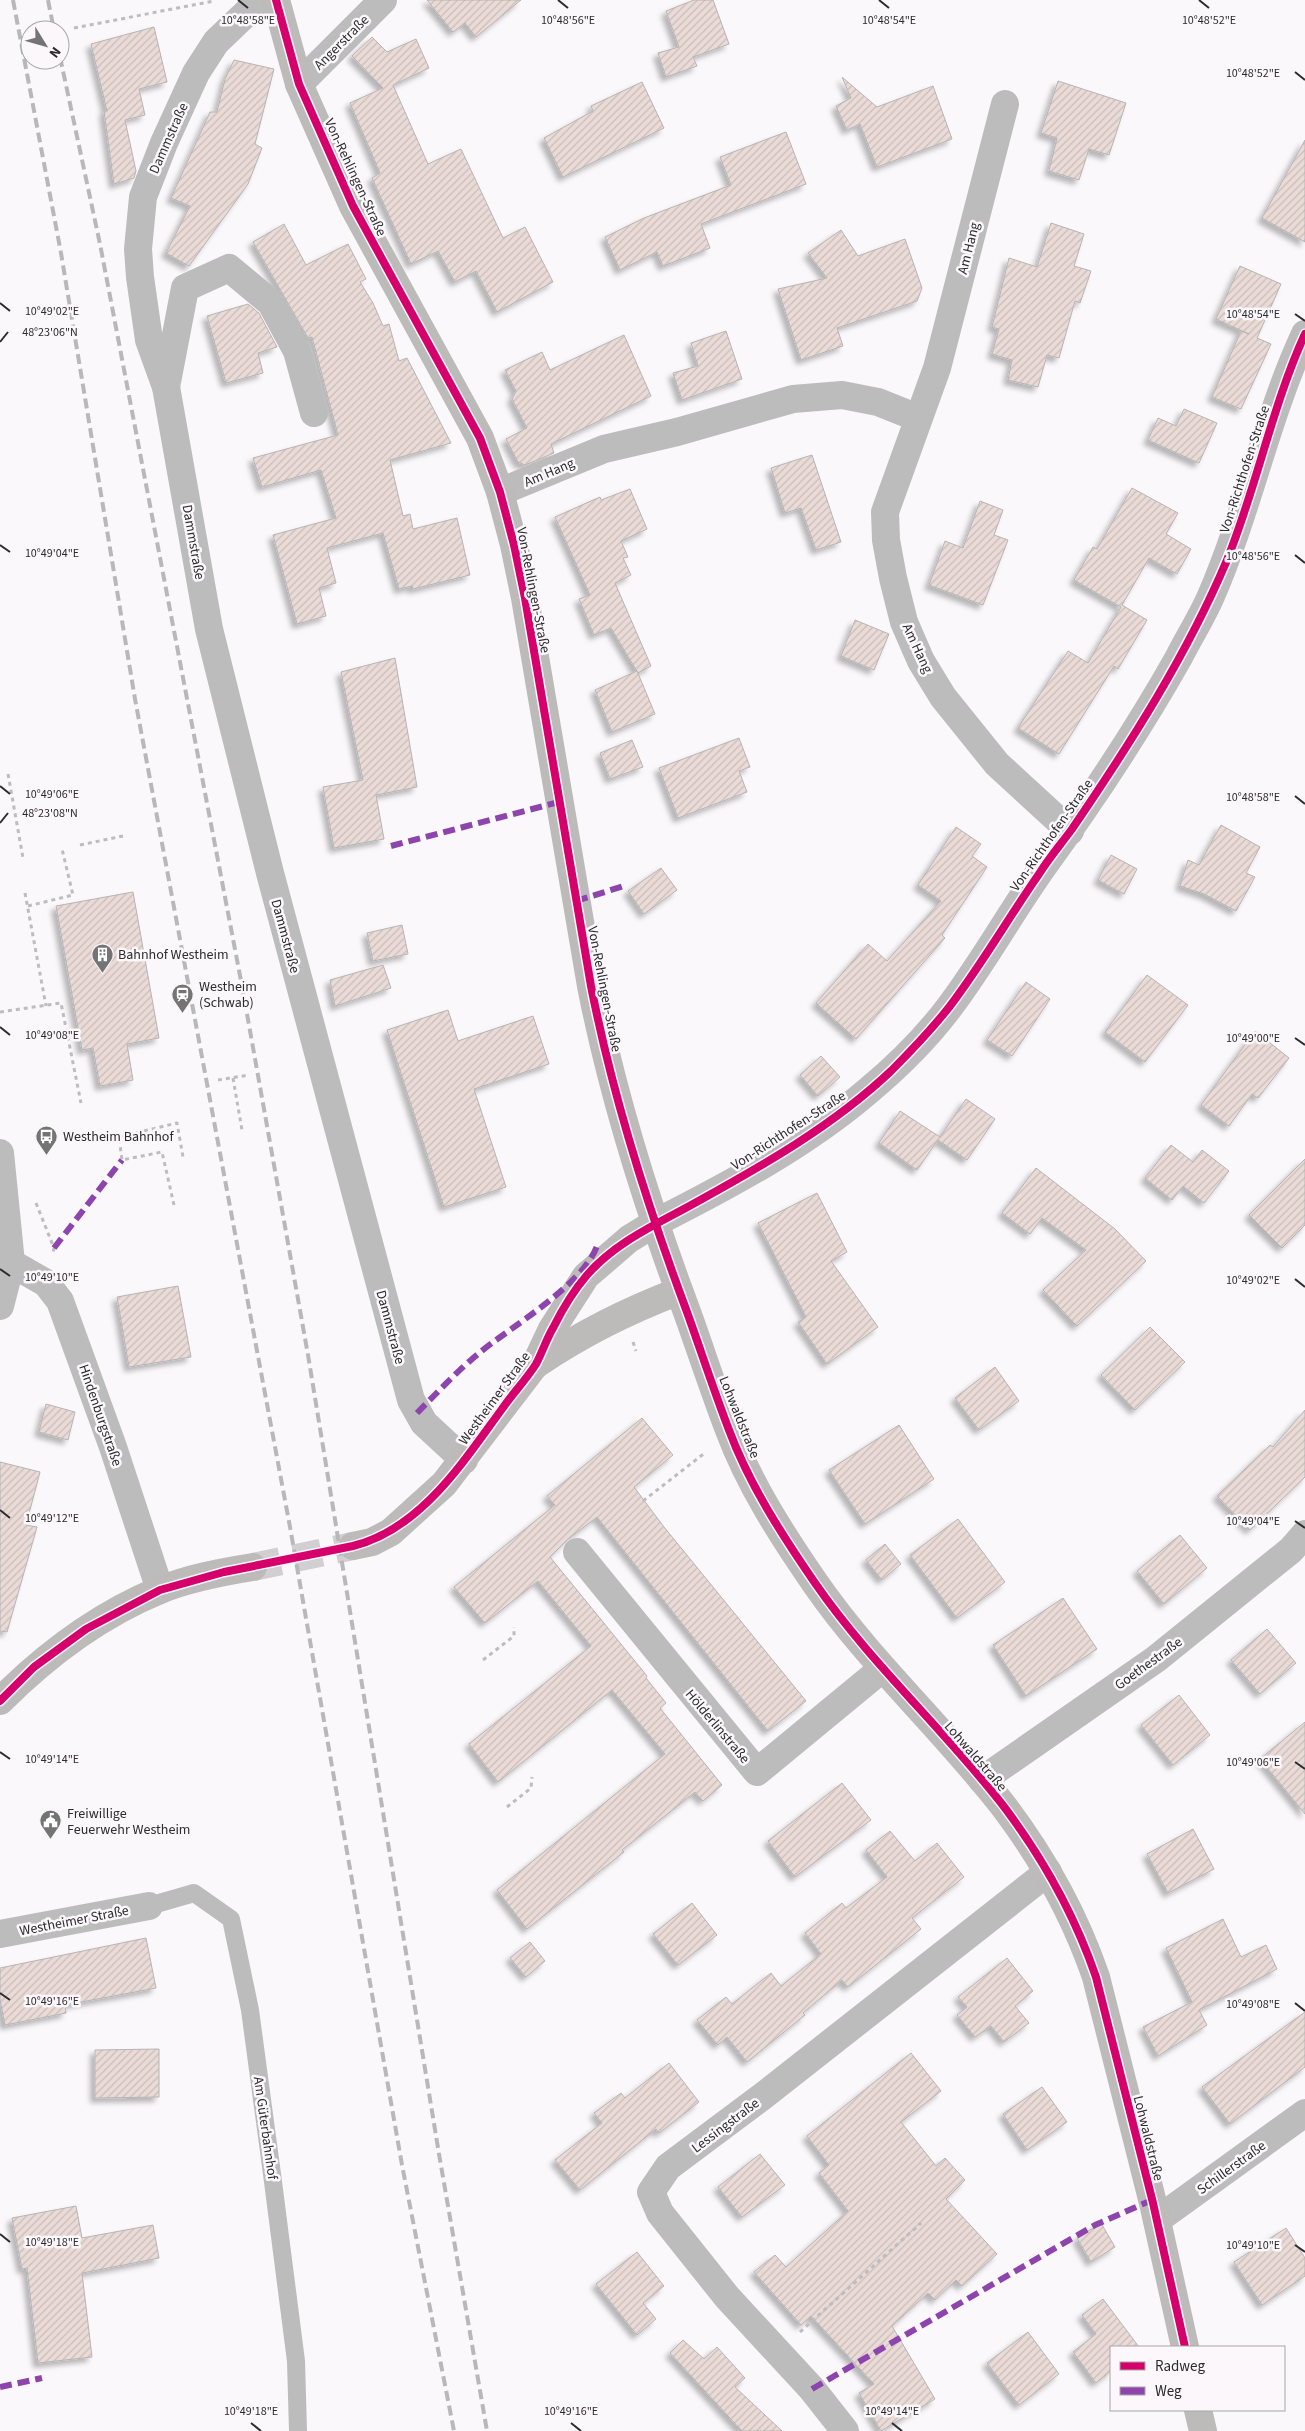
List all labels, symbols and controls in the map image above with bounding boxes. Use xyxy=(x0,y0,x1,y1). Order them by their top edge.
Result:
street label: Angerstraße xyxy=(310,11,374,75)
text: 10°48'58"E xyxy=(221,12,275,29)
text: 10°48'56"E xyxy=(541,12,595,29)
text: 10°48'54"E xyxy=(862,12,916,29)
text: 10°48'52"E xyxy=(1182,12,1236,29)
north arrow xyxy=(20,20,70,70)
text: N xyxy=(44,42,65,62)
text: 10°48'52"E xyxy=(1226,65,1280,82)
street label: Dammstraße xyxy=(144,100,193,177)
street label: Von-Rehlingen-Straße xyxy=(319,115,391,240)
street label: Am Hang xyxy=(953,220,985,276)
text: 10°49'02"E xyxy=(25,303,79,320)
text: 10°48'54"E xyxy=(1226,306,1280,323)
text: 48°23'06"N xyxy=(22,324,78,341)
street label: Von-Richthofen-Straße xyxy=(1215,403,1275,536)
street label: Am Hang xyxy=(521,453,578,492)
street label: Dammstraße xyxy=(177,503,209,581)
street label: Von-Rehlingen-Straße xyxy=(511,526,555,655)
text: 10°49'04"E xyxy=(25,545,79,562)
text: 10°48'56"E xyxy=(1226,548,1280,565)
street label: Am Hang xyxy=(897,620,937,677)
street label: Von-Richthofen-Straße xyxy=(1005,775,1098,896)
text: 10°49'06"E xyxy=(25,786,79,803)
text: 10°48'58"E xyxy=(1226,789,1280,806)
text: 48°23'08"N xyxy=(22,805,78,822)
street label: Dammstraße xyxy=(266,897,305,975)
street label: Von-Rehlingen-Straße xyxy=(582,925,626,1054)
building icon: Bahnhof Westheim xyxy=(90,942,114,973)
place label: Bahnhof Westheim xyxy=(118,945,229,965)
place label: Westheim (Schwab) xyxy=(199,977,257,1013)
station icon: Westheim (Schwab) xyxy=(171,982,195,1013)
text: 10°49'08"E xyxy=(25,1027,79,1044)
text: 10°49'00"E xyxy=(1226,1030,1280,1047)
street label: Von-Richthofen-Straße xyxy=(727,1086,850,1175)
bus stop icon: Westheim Bahnhof xyxy=(35,1124,59,1155)
place label: Westheim Bahnhof xyxy=(63,1127,174,1147)
text: 10°49'10"E xyxy=(25,1269,79,1286)
text: 10°49'02"E xyxy=(1226,1272,1280,1289)
street label: Dammstraße xyxy=(371,1288,410,1366)
street label: Westheimer Straße xyxy=(454,1348,536,1449)
street label: Hindenburgstraße xyxy=(73,1362,127,1469)
street label: Lohwaldstraße xyxy=(713,1373,765,1462)
text: 10°49'12"E xyxy=(25,1510,79,1527)
text: 10°49'04"E xyxy=(1226,1513,1280,1530)
street label: Goethestraße xyxy=(1111,1632,1187,1695)
street label: Hölderlinstraße xyxy=(680,1685,754,1768)
street label: Lohwaldstraße xyxy=(939,1717,1011,1796)
text: 10°49'14"E xyxy=(25,1751,79,1768)
text: 10°49'06"E xyxy=(1226,1754,1280,1771)
place label: Freiwillige Feuerwehr Westheim xyxy=(67,1804,190,1840)
public building icon: Freiwillige Feuerwehr Westheim xyxy=(39,1809,63,1840)
street label: Westheimer Straße xyxy=(18,1901,131,1941)
text: 10°49'16"E xyxy=(25,1993,79,2010)
text: 10°49'08"E xyxy=(1226,1996,1280,2013)
street label: Am Güterbahnhof xyxy=(248,2075,282,2182)
street label: Lessingstraße xyxy=(687,2094,764,2158)
street label: Lohwaldstraße xyxy=(1128,2094,1168,2183)
street label: Schillerstraße xyxy=(1193,2136,1270,2200)
text: 10°49'18"E xyxy=(25,2234,79,2251)
text: 10°49'10"E xyxy=(1226,2237,1280,2254)
legend xyxy=(1110,2346,1285,2411)
text: Radweg xyxy=(1155,2356,1205,2377)
text: Weg xyxy=(1155,2381,1182,2402)
text: 10°49'18"E xyxy=(224,2403,278,2420)
text: 10°49'16"E xyxy=(544,2403,598,2420)
text: 10°49'14"E xyxy=(865,2403,919,2420)

